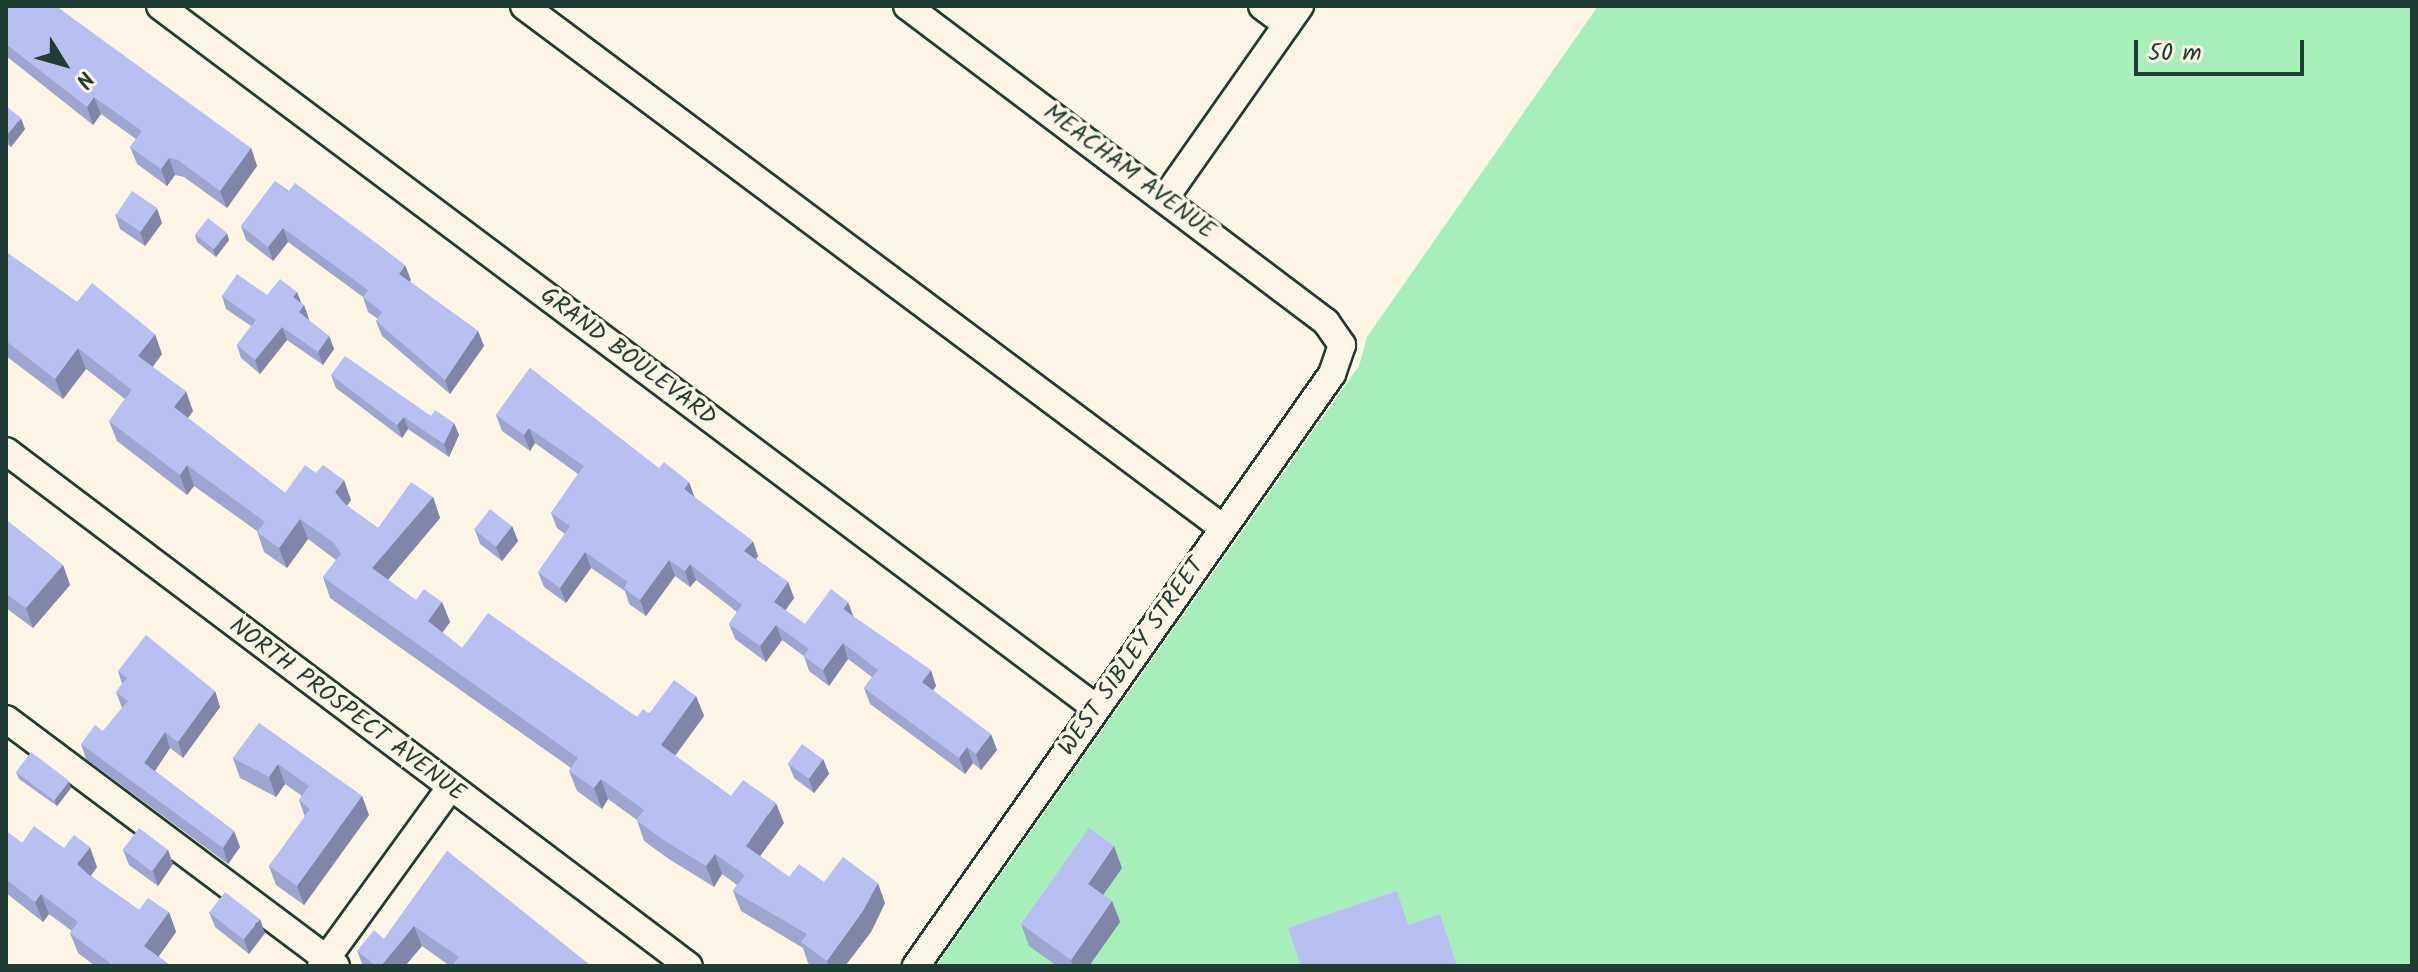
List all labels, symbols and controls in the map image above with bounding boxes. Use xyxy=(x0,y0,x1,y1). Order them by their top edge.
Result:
north arrow xyxy=(24,24,104,104)
scale bar xyxy=(2138,24,2308,74)
text: 50 m xyxy=(2148,34,2202,73)
text: N xyxy=(65,63,102,95)
street label: MEACHAM AVENUE xyxy=(1038,98,1220,246)
street label: GRAND BOULEVARD xyxy=(534,281,722,433)
street label: WEST SIBLEY STREET xyxy=(1053,553,1211,761)
street label: NORTH PROSPECT AVENUE xyxy=(223,612,471,808)

